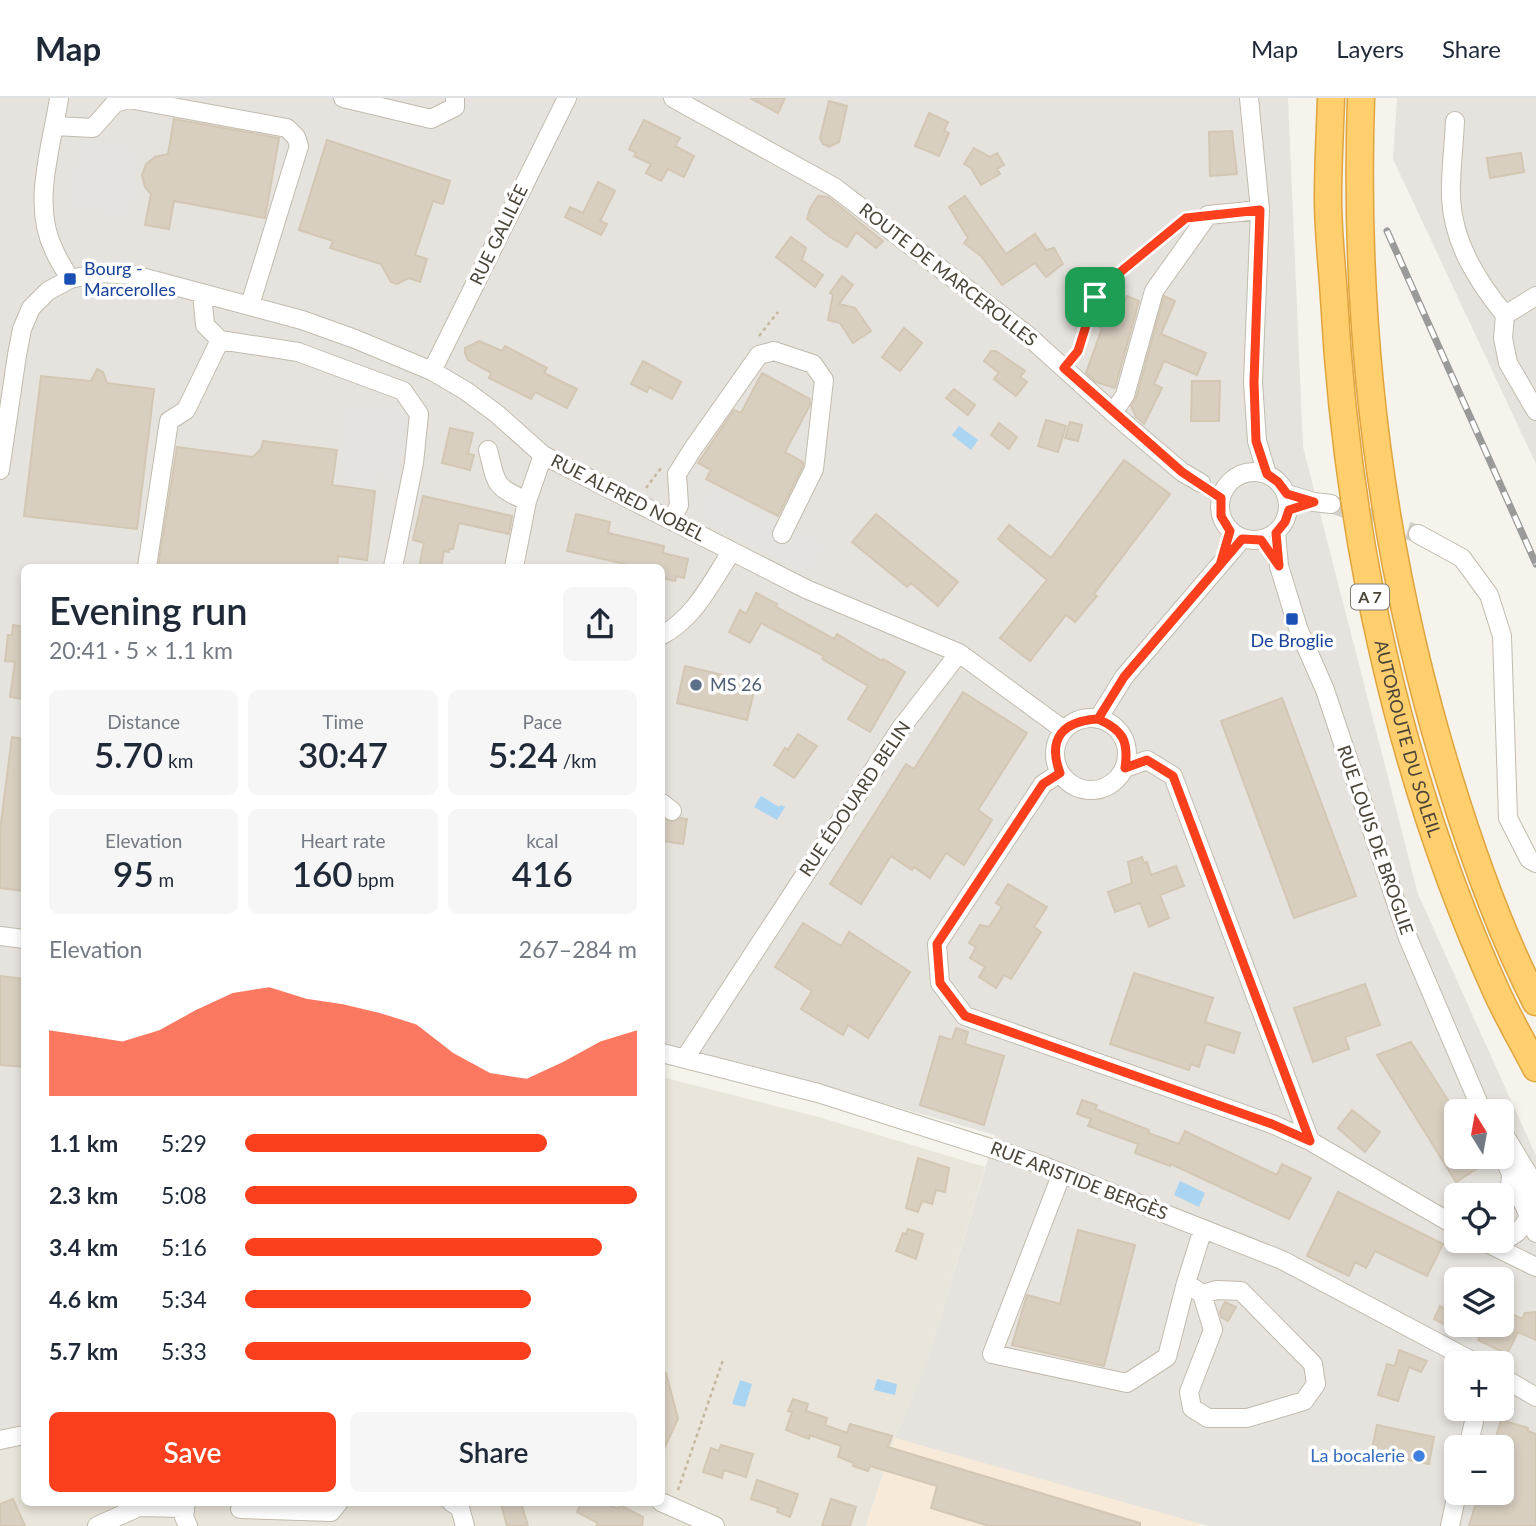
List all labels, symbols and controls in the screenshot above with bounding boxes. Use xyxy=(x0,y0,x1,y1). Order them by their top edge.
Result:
text: Map xyxy=(35,28,101,68)
text: Map xyxy=(1251,34,1298,63)
text: Layers xyxy=(1336,34,1404,63)
text: Share xyxy=(1442,34,1501,63)
street label: RUE GALILÉE xyxy=(464,181,532,288)
street label: ROUTE DE MARCEROLLES xyxy=(855,198,1042,351)
place label: Bourg - Marcerolles xyxy=(84,257,176,300)
pin xyxy=(1065,267,1125,327)
marker: Bourg - Marcerolles xyxy=(62,271,78,287)
icon: arrive xyxy=(1076,278,1114,316)
street label: RUE ALFRED NOBEL xyxy=(548,449,709,545)
road number: A 7 xyxy=(1351,584,1389,610)
text: Evening run xyxy=(49,587,248,633)
button: share xyxy=(563,587,637,661)
marker: De Broglie xyxy=(1284,611,1300,627)
place label: De Broglie xyxy=(1251,629,1333,651)
text: 20:41 · 5 × 1.1 km xyxy=(49,636,233,664)
street label: AUTOROUTE DU SOLEIL xyxy=(1371,638,1446,840)
place label: MS 26 xyxy=(710,673,762,695)
marker: MS 26 xyxy=(688,677,704,693)
text: Distance xyxy=(107,710,180,733)
text: Time xyxy=(322,710,364,733)
text: Pace xyxy=(523,710,562,733)
street label: RUE ÉDOUARD BELIN xyxy=(794,717,914,880)
text: 5.70 xyxy=(94,733,163,775)
text: 30:47 xyxy=(298,733,388,775)
text: 5:24 xyxy=(488,733,558,775)
street label: RUE LOUIS DE BROGLIE xyxy=(1333,742,1419,937)
text: km xyxy=(163,749,193,772)
text: /km xyxy=(558,749,597,772)
text: Elevation xyxy=(105,829,182,852)
text: Heart rate xyxy=(300,829,386,852)
text: kcal xyxy=(526,829,558,852)
text: 95 xyxy=(113,852,154,894)
text: 160 xyxy=(292,852,353,894)
text: 416 xyxy=(512,852,573,894)
text: m xyxy=(154,868,174,891)
text: bpm xyxy=(353,868,394,891)
text: Elevation xyxy=(49,935,142,963)
text: 267–284 m xyxy=(519,935,637,963)
north arrow xyxy=(1444,1099,1514,1169)
map controls xyxy=(1444,1099,1514,1505)
text: 1.1 km xyxy=(49,1129,118,1157)
text: 5:29 xyxy=(161,1129,207,1157)
street label: RUE ARISTIDE BERGÈS xyxy=(988,1136,1171,1224)
text: 2.3 km xyxy=(49,1181,118,1209)
text: 5:08 xyxy=(161,1181,207,1209)
button: locate xyxy=(1444,1183,1514,1253)
text: 3.4 km xyxy=(49,1233,118,1261)
text: 5:16 xyxy=(161,1233,207,1261)
button: layers xyxy=(1444,1267,1514,1337)
text: 4.6 km xyxy=(49,1285,118,1313)
text: 5:34 xyxy=(161,1285,207,1313)
text: 5.7 km xyxy=(49,1337,118,1365)
text: 5:33 xyxy=(161,1337,207,1365)
button: + xyxy=(1444,1351,1514,1421)
button: Save xyxy=(49,1412,336,1492)
button: Share xyxy=(350,1412,637,1492)
button: − xyxy=(1444,1435,1514,1505)
place label: La bocalerie xyxy=(1310,1444,1405,1466)
marker: La bocalerie xyxy=(1411,1448,1427,1464)

